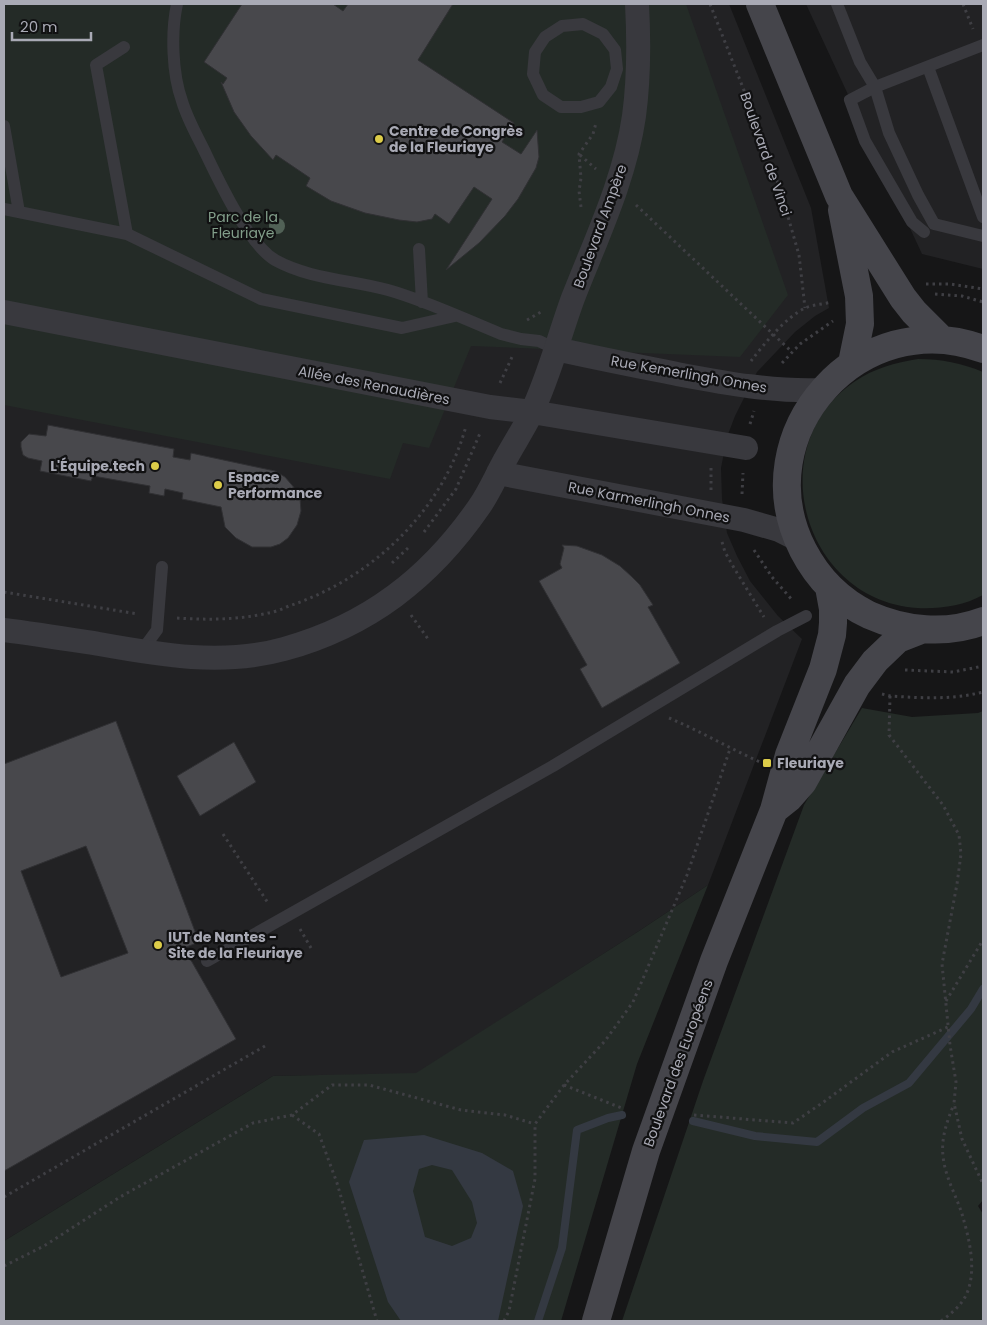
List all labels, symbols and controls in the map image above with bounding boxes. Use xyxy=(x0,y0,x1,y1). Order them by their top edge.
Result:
scale bar xyxy=(12,10,91,42)
text: 20 m xyxy=(20,16,58,37)
street label: Boulevard de Vinci xyxy=(735,89,797,219)
place label: Centre de Congrès de la Fleuriaye xyxy=(389,121,523,157)
marker: Centre de Congrès de la Fleuriaye xyxy=(373,133,385,145)
street label: Boulevard Ampère xyxy=(568,161,632,291)
park label: Parc de la Fleuriaye xyxy=(208,207,278,243)
street label: Rue Kemerlingh Onnes xyxy=(609,350,769,398)
street label: Allée des Renaudières xyxy=(297,360,451,410)
place label: L'Équipe.tech xyxy=(50,456,145,476)
marker: L'Équipe.tech xyxy=(149,460,161,472)
place label: Espace Performance xyxy=(228,467,323,503)
street label: Rue Karmerlingh Onnes xyxy=(566,477,732,527)
marker: Espace Performance xyxy=(212,479,224,491)
place label: Fleuriaye xyxy=(777,753,844,773)
marker: Fleuriaye xyxy=(761,757,773,769)
place label: IUT de Nantes - Site de la Fleuriaye xyxy=(168,927,303,963)
marker: IUT de Nantes - Site de la Fleuriaye xyxy=(152,939,164,951)
street label: Boulevard des Européens xyxy=(638,976,718,1150)

